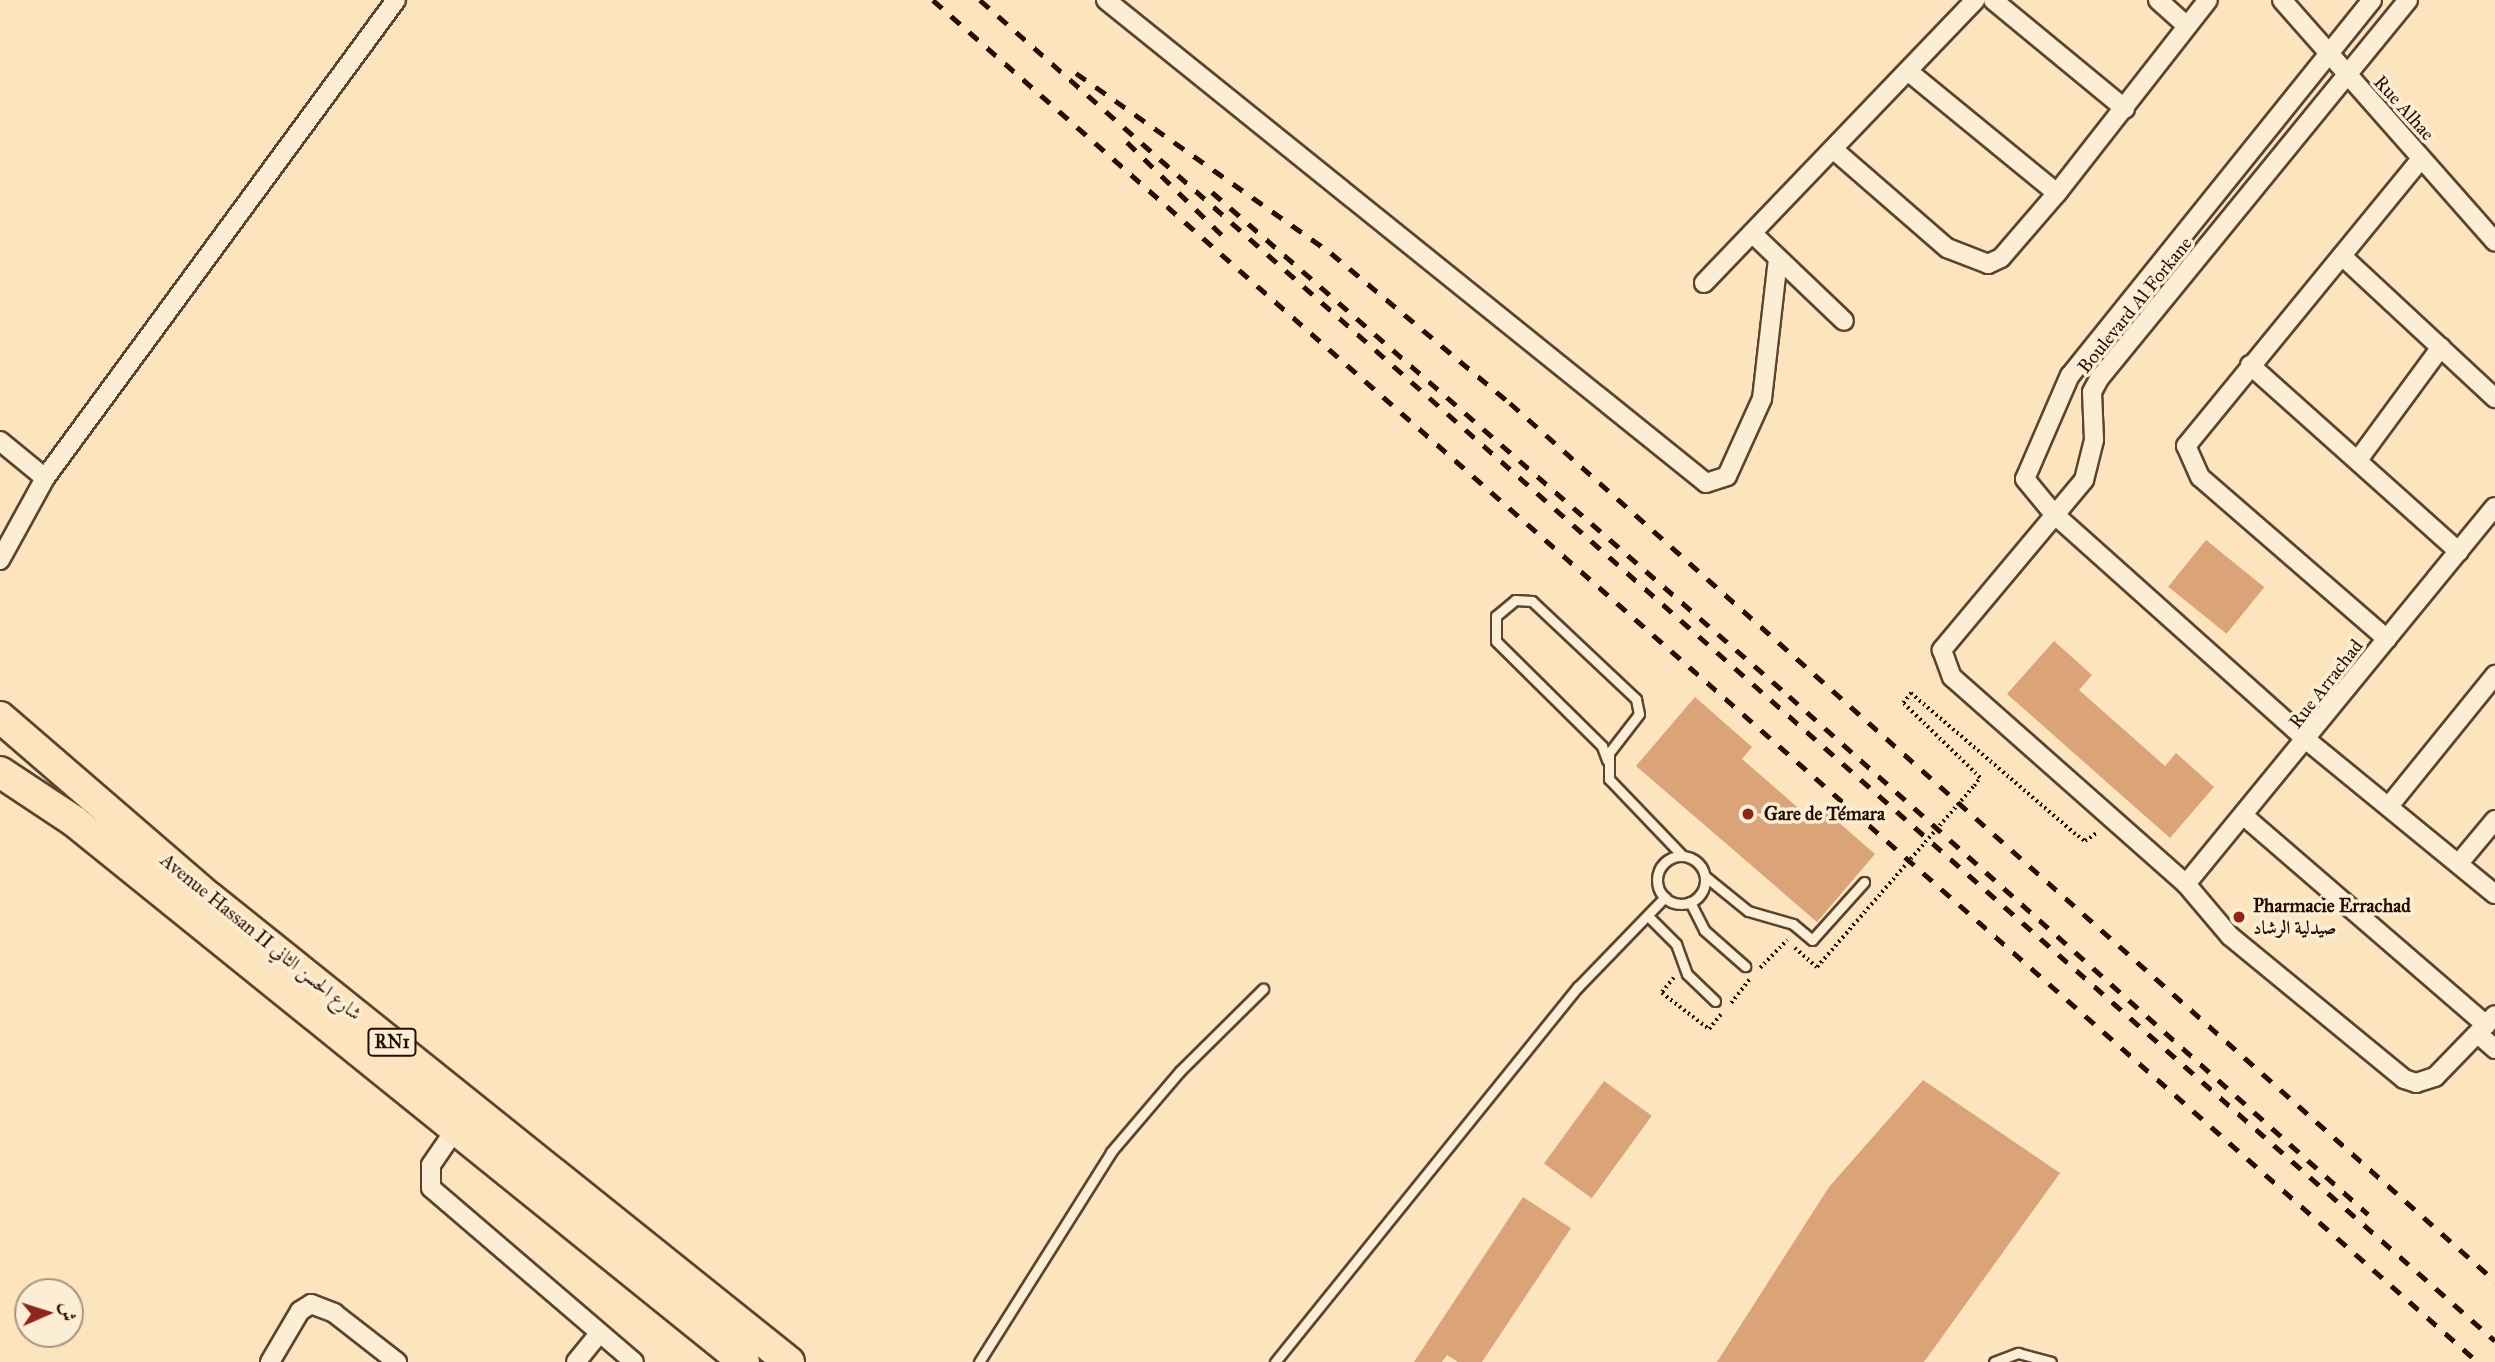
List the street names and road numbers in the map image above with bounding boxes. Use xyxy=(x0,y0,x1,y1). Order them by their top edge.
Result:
street label: Rue Alhae xyxy=(2369,71,2439,145)
street label: Boulevard Al Forkane xyxy=(2073,232,2197,378)
street label: Rue Arrachad xyxy=(2284,635,2368,733)
street label: Avenue Hassan II شارع الحسن الثاني xyxy=(156,849,366,1025)
road number: RN1 xyxy=(366,1028,418,1056)

